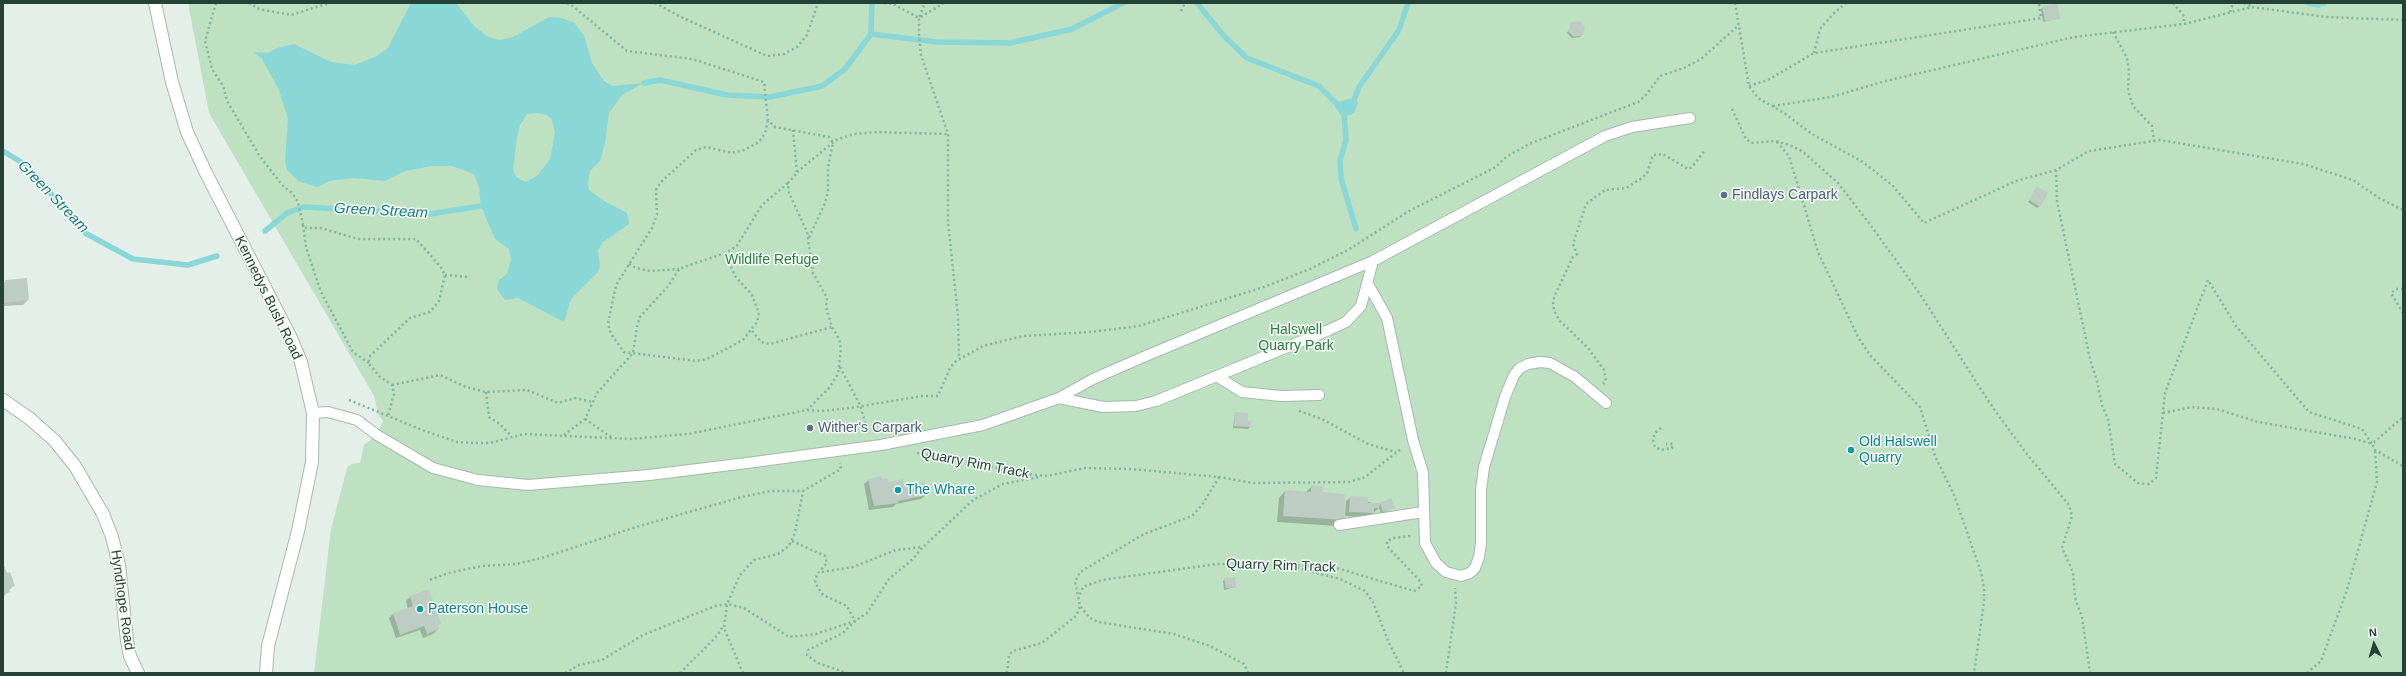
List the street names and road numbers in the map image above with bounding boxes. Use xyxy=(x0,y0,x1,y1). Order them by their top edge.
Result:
street label: Kennedys Bush Road xyxy=(231,233,305,363)
street label: Quarry Rim Track xyxy=(919,445,1031,483)
street label: Hyndhope Road xyxy=(107,549,137,651)
street label: Quarry Rim Track xyxy=(1226,556,1336,576)

